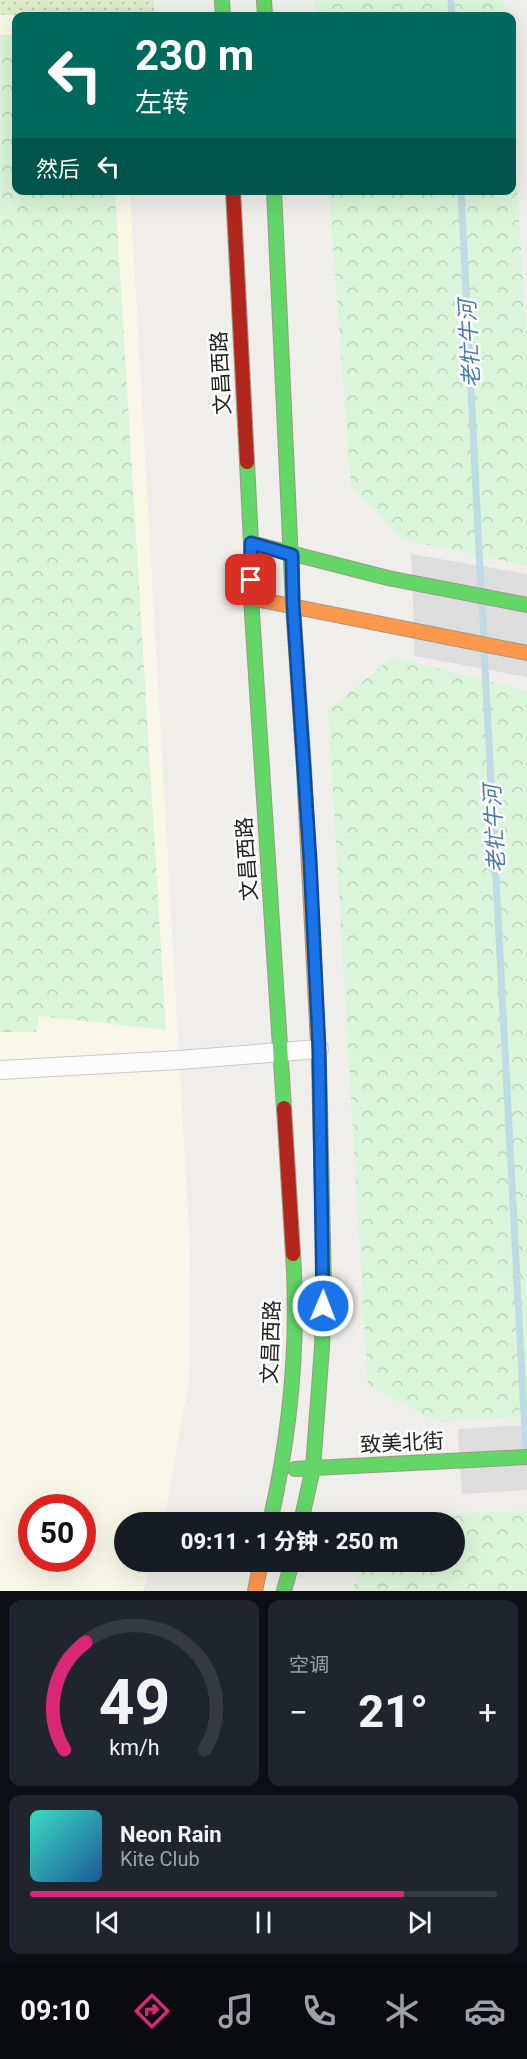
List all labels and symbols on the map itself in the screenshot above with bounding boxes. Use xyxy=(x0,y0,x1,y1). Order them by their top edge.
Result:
water label: 老牤牛河 xyxy=(455,295,484,389)
street label: 文昌西路 xyxy=(207,330,235,416)
pin xyxy=(225,554,276,605)
water label: 老牤牛河 xyxy=(480,780,509,874)
street label: 文昌西路 xyxy=(232,816,262,902)
position arrow xyxy=(291,1274,355,1338)
street label: 文昌西路 xyxy=(258,1300,284,1384)
street label: 致美北街 xyxy=(359,1429,445,1457)
speed limit sign: 50 xyxy=(18,1494,96,1572)

